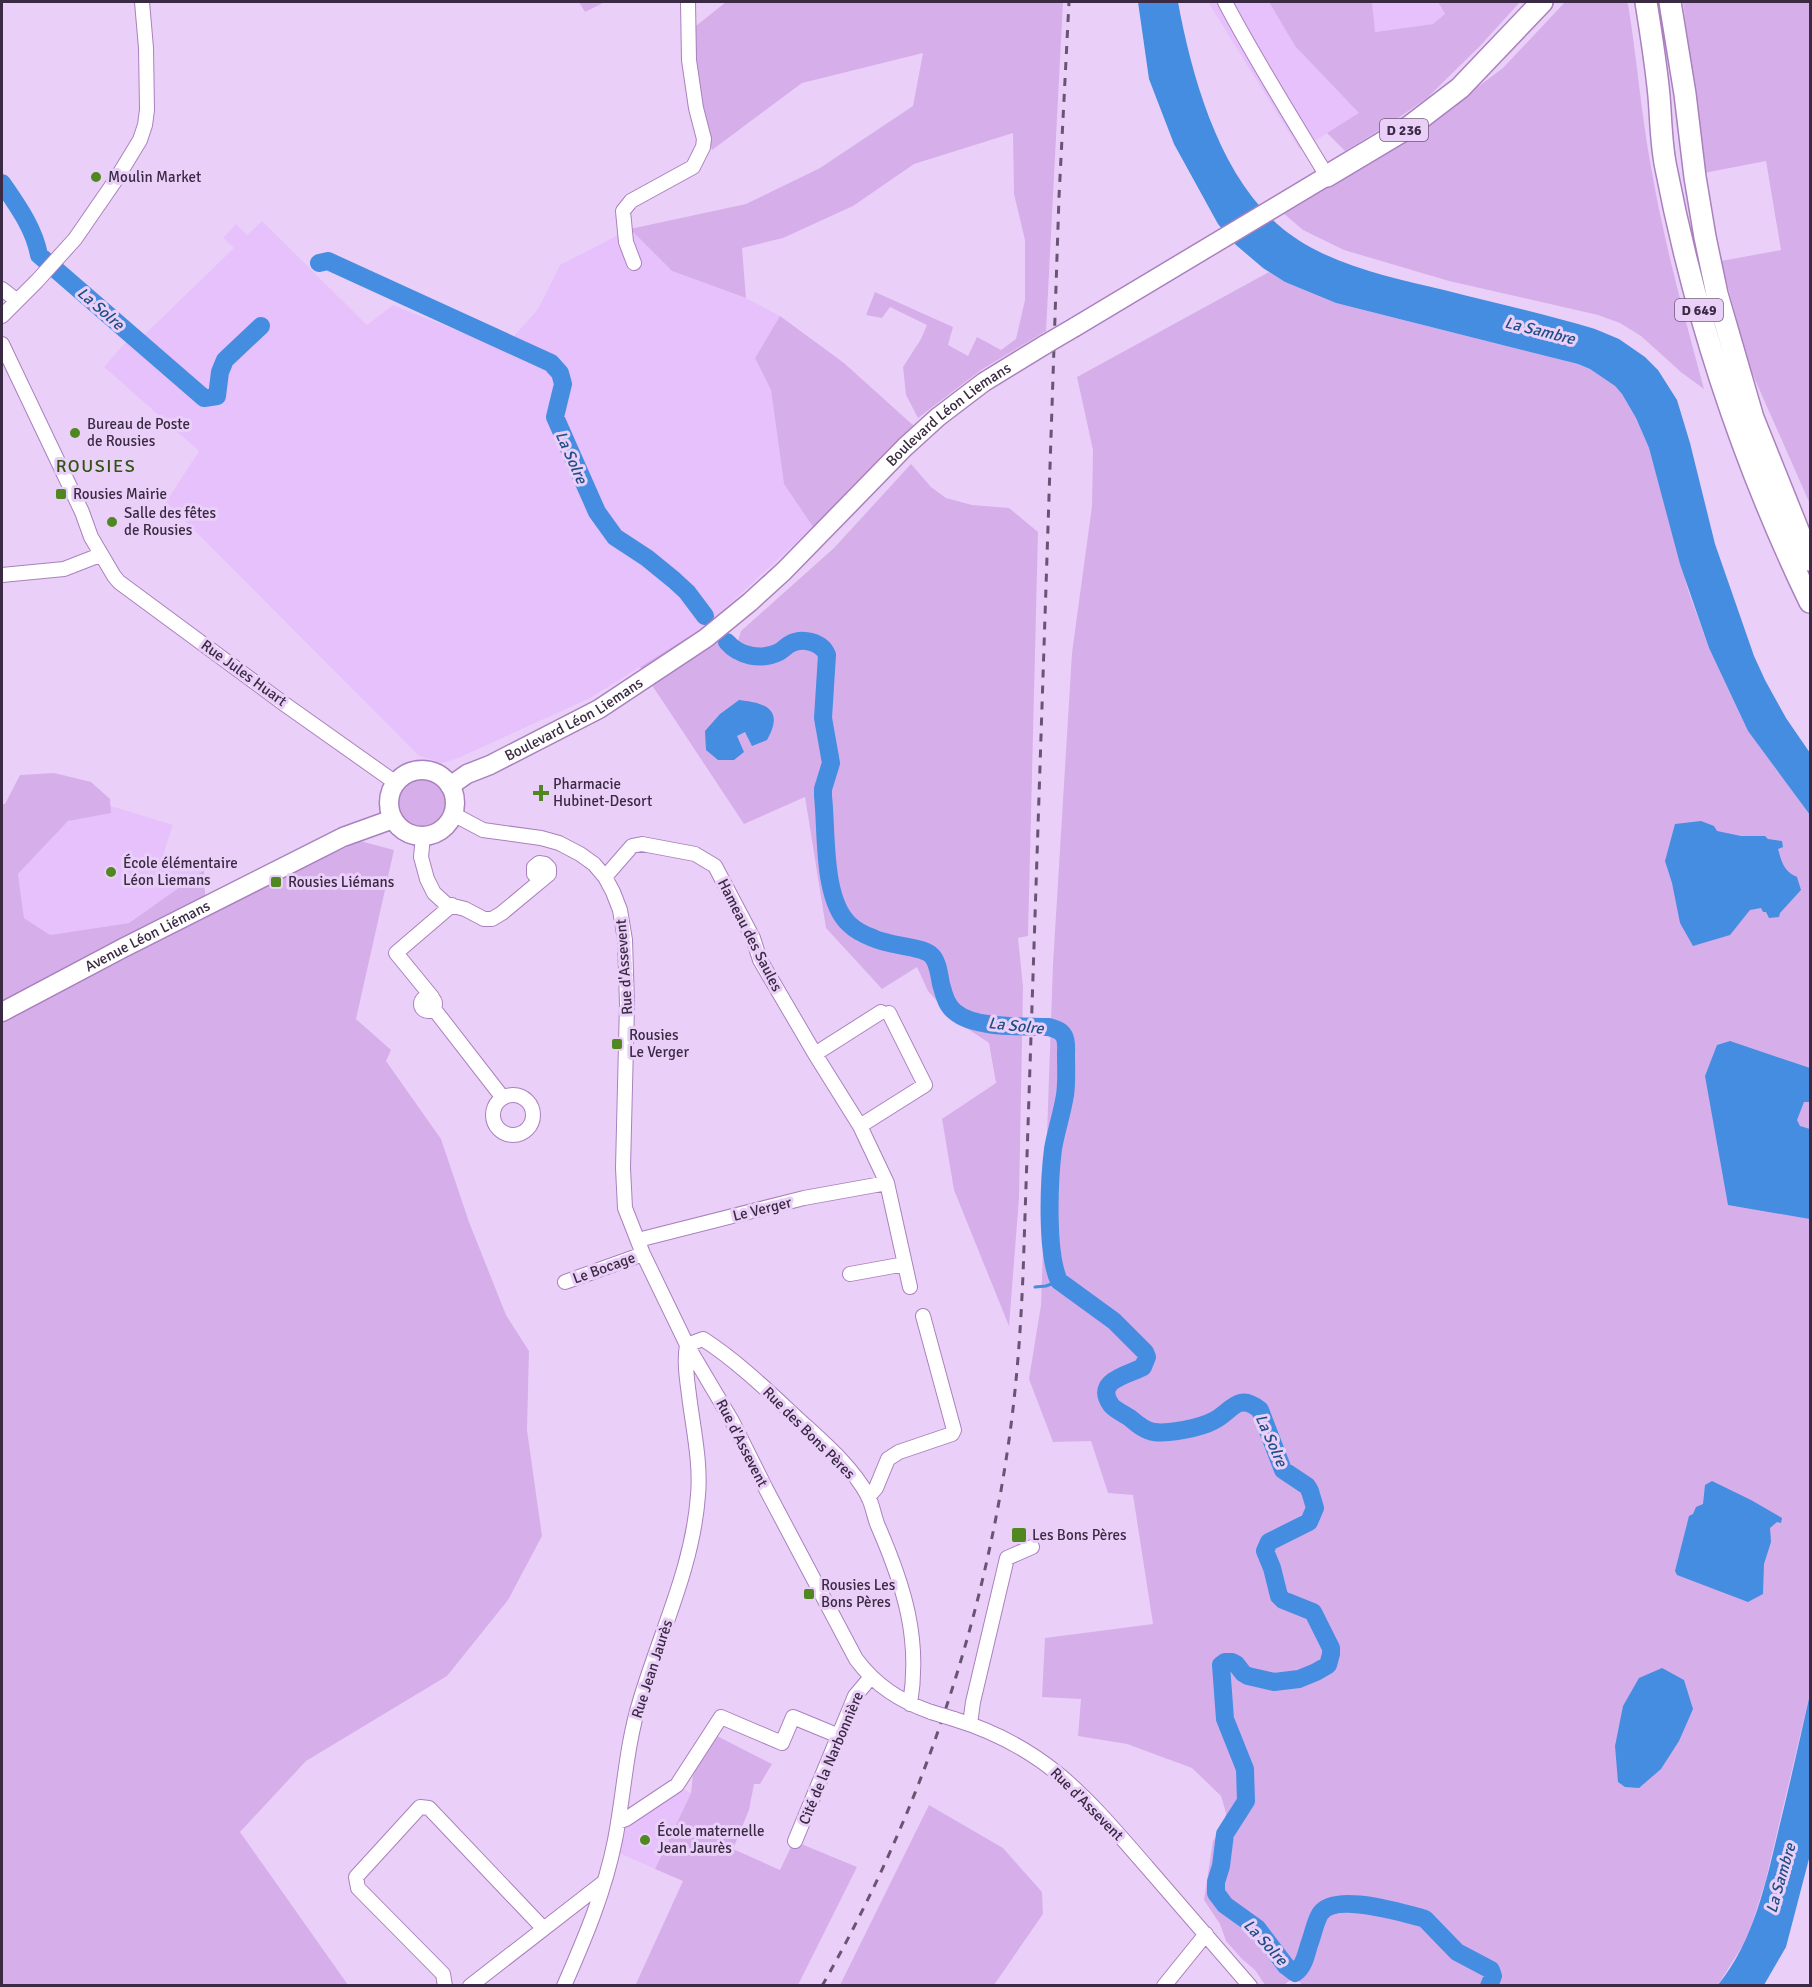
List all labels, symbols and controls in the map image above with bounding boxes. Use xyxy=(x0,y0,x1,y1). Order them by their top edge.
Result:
road number: D 236 xyxy=(1380,119,1428,141)
place label: Moulin Market xyxy=(108,168,201,186)
marker: Moulin Market xyxy=(89,170,103,184)
water label: La Solre xyxy=(73,283,129,335)
road number: D 649 xyxy=(1675,299,1723,321)
water label: La Sambre xyxy=(1503,313,1578,350)
street label: Boulevard Léon Liemans xyxy=(882,359,1014,470)
place label: Bureau de Poste de Rousies xyxy=(87,415,190,450)
marker: Bureau de Poste de Rousies xyxy=(68,426,82,440)
water label: La Solre xyxy=(551,428,592,488)
district label: ROUSIES xyxy=(56,455,136,477)
place label: Rousies Mairie xyxy=(73,485,167,503)
marker: Rousies Mairie xyxy=(54,487,68,501)
place label: Salle des fêtes de Rousies xyxy=(124,504,217,539)
marker: Salle des fêtes de Rousies xyxy=(105,515,119,529)
street label: Rue Jules Huart xyxy=(198,636,290,710)
street label: Boulevard Léon Liemans xyxy=(502,673,647,765)
place label: Pharmacie Hubinet-Desort xyxy=(553,775,652,810)
marker: Pharmacie Hubinet-Desort xyxy=(534,786,548,800)
place label: École élémentaire Léon Liemans xyxy=(123,853,238,889)
marker: École élémentaire Léon Liemans xyxy=(104,865,118,879)
place label: Rousies Liémans xyxy=(288,873,395,891)
marker: Rousies Liémans xyxy=(269,875,283,889)
street label: Hameau des Saules xyxy=(714,876,786,995)
street label: Avenue Léon Liémans xyxy=(82,896,213,976)
street label: Rue d'Assevent xyxy=(612,919,636,1015)
water label: La Solre xyxy=(987,1013,1045,1039)
place label: Rousies Le Verger xyxy=(629,1026,689,1061)
marker: Rousies Le Verger xyxy=(610,1037,624,1051)
street label: Le Verger xyxy=(731,1193,794,1225)
street label: Le Bocage xyxy=(570,1248,638,1288)
street label: Rue des Bons Pères xyxy=(759,1383,859,1483)
street label: Rue d'Assevent xyxy=(712,1396,772,1490)
water label: La Solre xyxy=(1251,1411,1292,1471)
marker: Les Bons Pères xyxy=(1010,1526,1028,1544)
place label: Les Bons Pères xyxy=(1032,1526,1127,1544)
place label: Rousies Les Bons Pères xyxy=(821,1576,896,1611)
marker: Rousies Les Bons Pères xyxy=(802,1587,816,1601)
street label: Rue Jean Jaurès xyxy=(628,1617,677,1720)
street label: Cité de la Narbonnière xyxy=(795,1689,867,1827)
street label: Rue d'Assevent xyxy=(1047,1764,1127,1844)
place label: École maternelle Jean Jaurès xyxy=(657,1821,764,1857)
marker: École maternelle Jean Jaurès xyxy=(638,1833,652,1847)
water label: La Sambre xyxy=(1761,1840,1801,1915)
water label: La Solre xyxy=(1239,1916,1292,1970)

